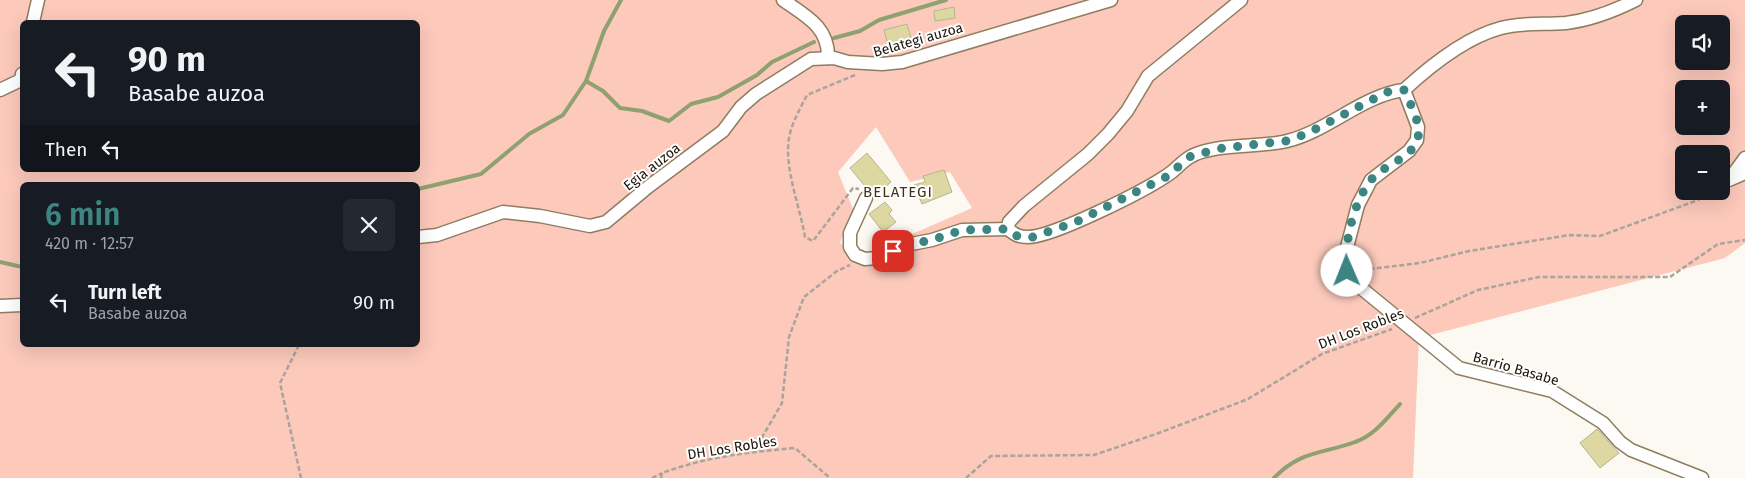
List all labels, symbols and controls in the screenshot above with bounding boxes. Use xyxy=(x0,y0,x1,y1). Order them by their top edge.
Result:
map controls xyxy=(1675,15,1730,200)
button: sound xyxy=(1675,15,1730,70)
street label: Belategi auzoa xyxy=(871,19,965,61)
text: 90 m xyxy=(128,38,206,80)
icon: left xyxy=(45,40,110,105)
text: Basabe auzoa xyxy=(128,80,265,107)
button: + xyxy=(1675,80,1730,135)
icon: left xyxy=(97,135,125,163)
text: Then xyxy=(45,138,87,161)
street label: Egia auzoa xyxy=(620,140,684,194)
button: − xyxy=(1675,145,1730,200)
district label: BELATEGI xyxy=(863,183,933,201)
text: 6 min xyxy=(45,197,120,233)
button: close xyxy=(343,199,395,251)
pin xyxy=(872,230,914,272)
text: 420 m · 12:57 xyxy=(45,234,134,253)
icon: arrive xyxy=(879,237,907,265)
position arrow xyxy=(1320,244,1372,296)
text: Turn left xyxy=(88,281,162,304)
icon: left xyxy=(45,288,73,316)
text: 90 m xyxy=(353,291,395,314)
text: Basabe auzoa xyxy=(88,304,188,323)
street label: DH Los Robles xyxy=(1316,305,1407,353)
street label: Barrio Basabe xyxy=(1471,349,1561,389)
street label: DH Los Robles xyxy=(686,432,778,463)

